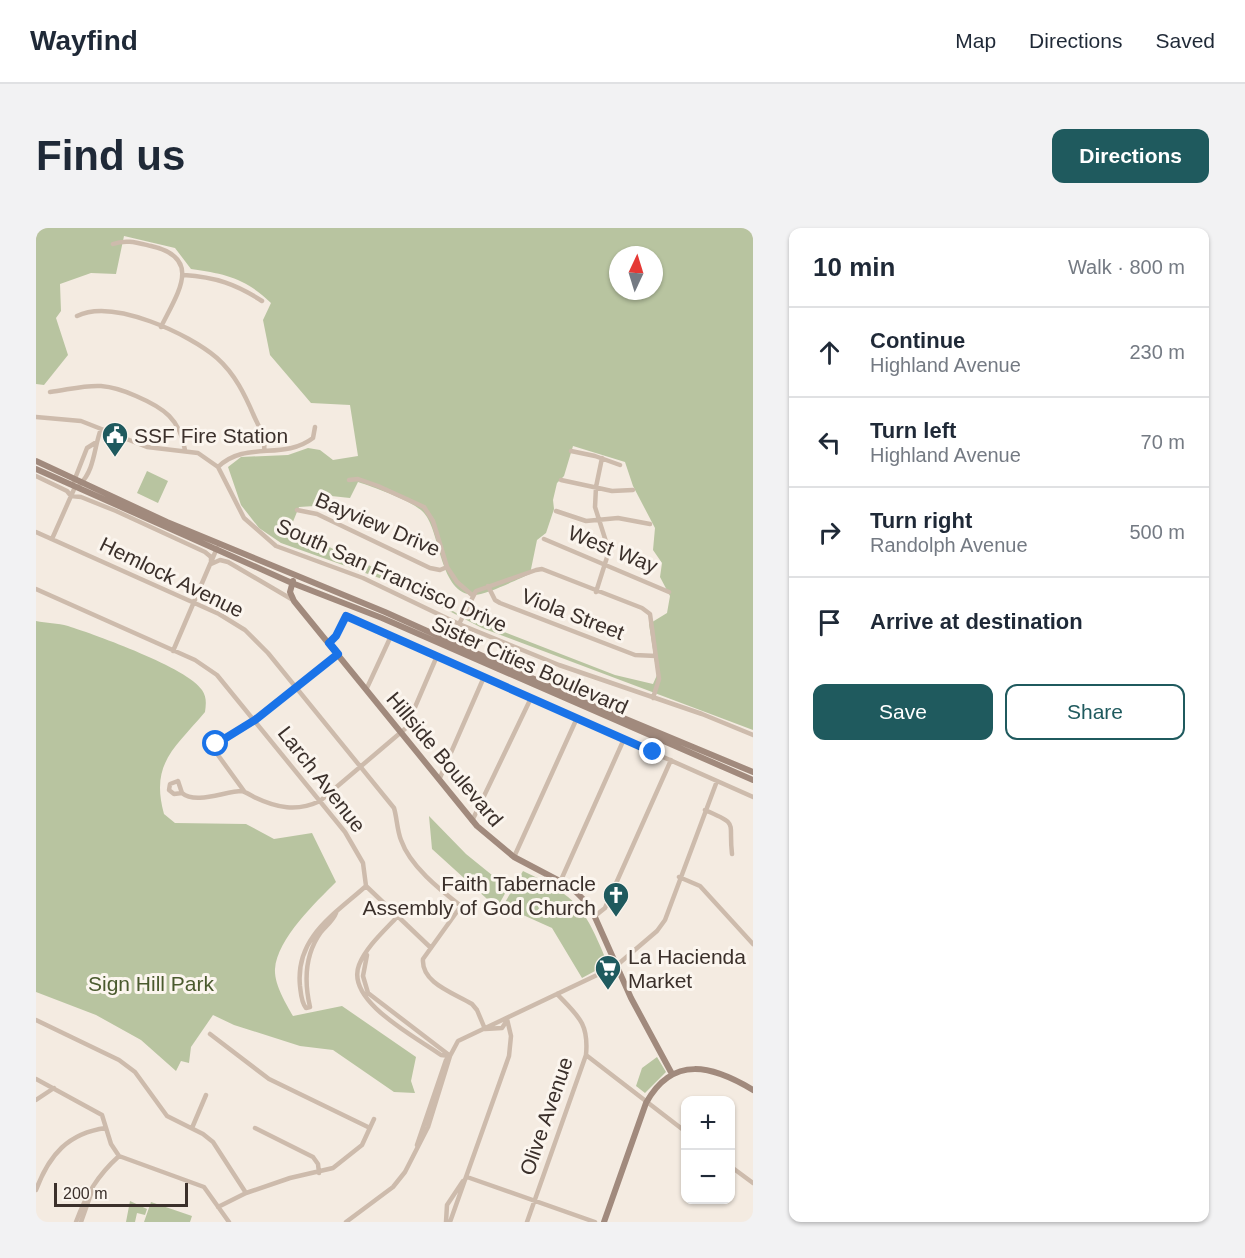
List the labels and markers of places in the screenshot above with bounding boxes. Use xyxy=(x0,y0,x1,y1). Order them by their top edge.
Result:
public building icon: SSF Fire Station xyxy=(100,420,130,458)
place label: SSF Fire Station xyxy=(134,424,288,447)
place label: Faith Tabernacle Assembly of God Church xyxy=(363,872,596,919)
church icon: Faith Tabernacle Assembly of God Church xyxy=(601,880,631,918)
place label: La Hacienda Market xyxy=(628,945,746,992)
supermarket icon: La Hacienda Market xyxy=(593,953,623,991)

